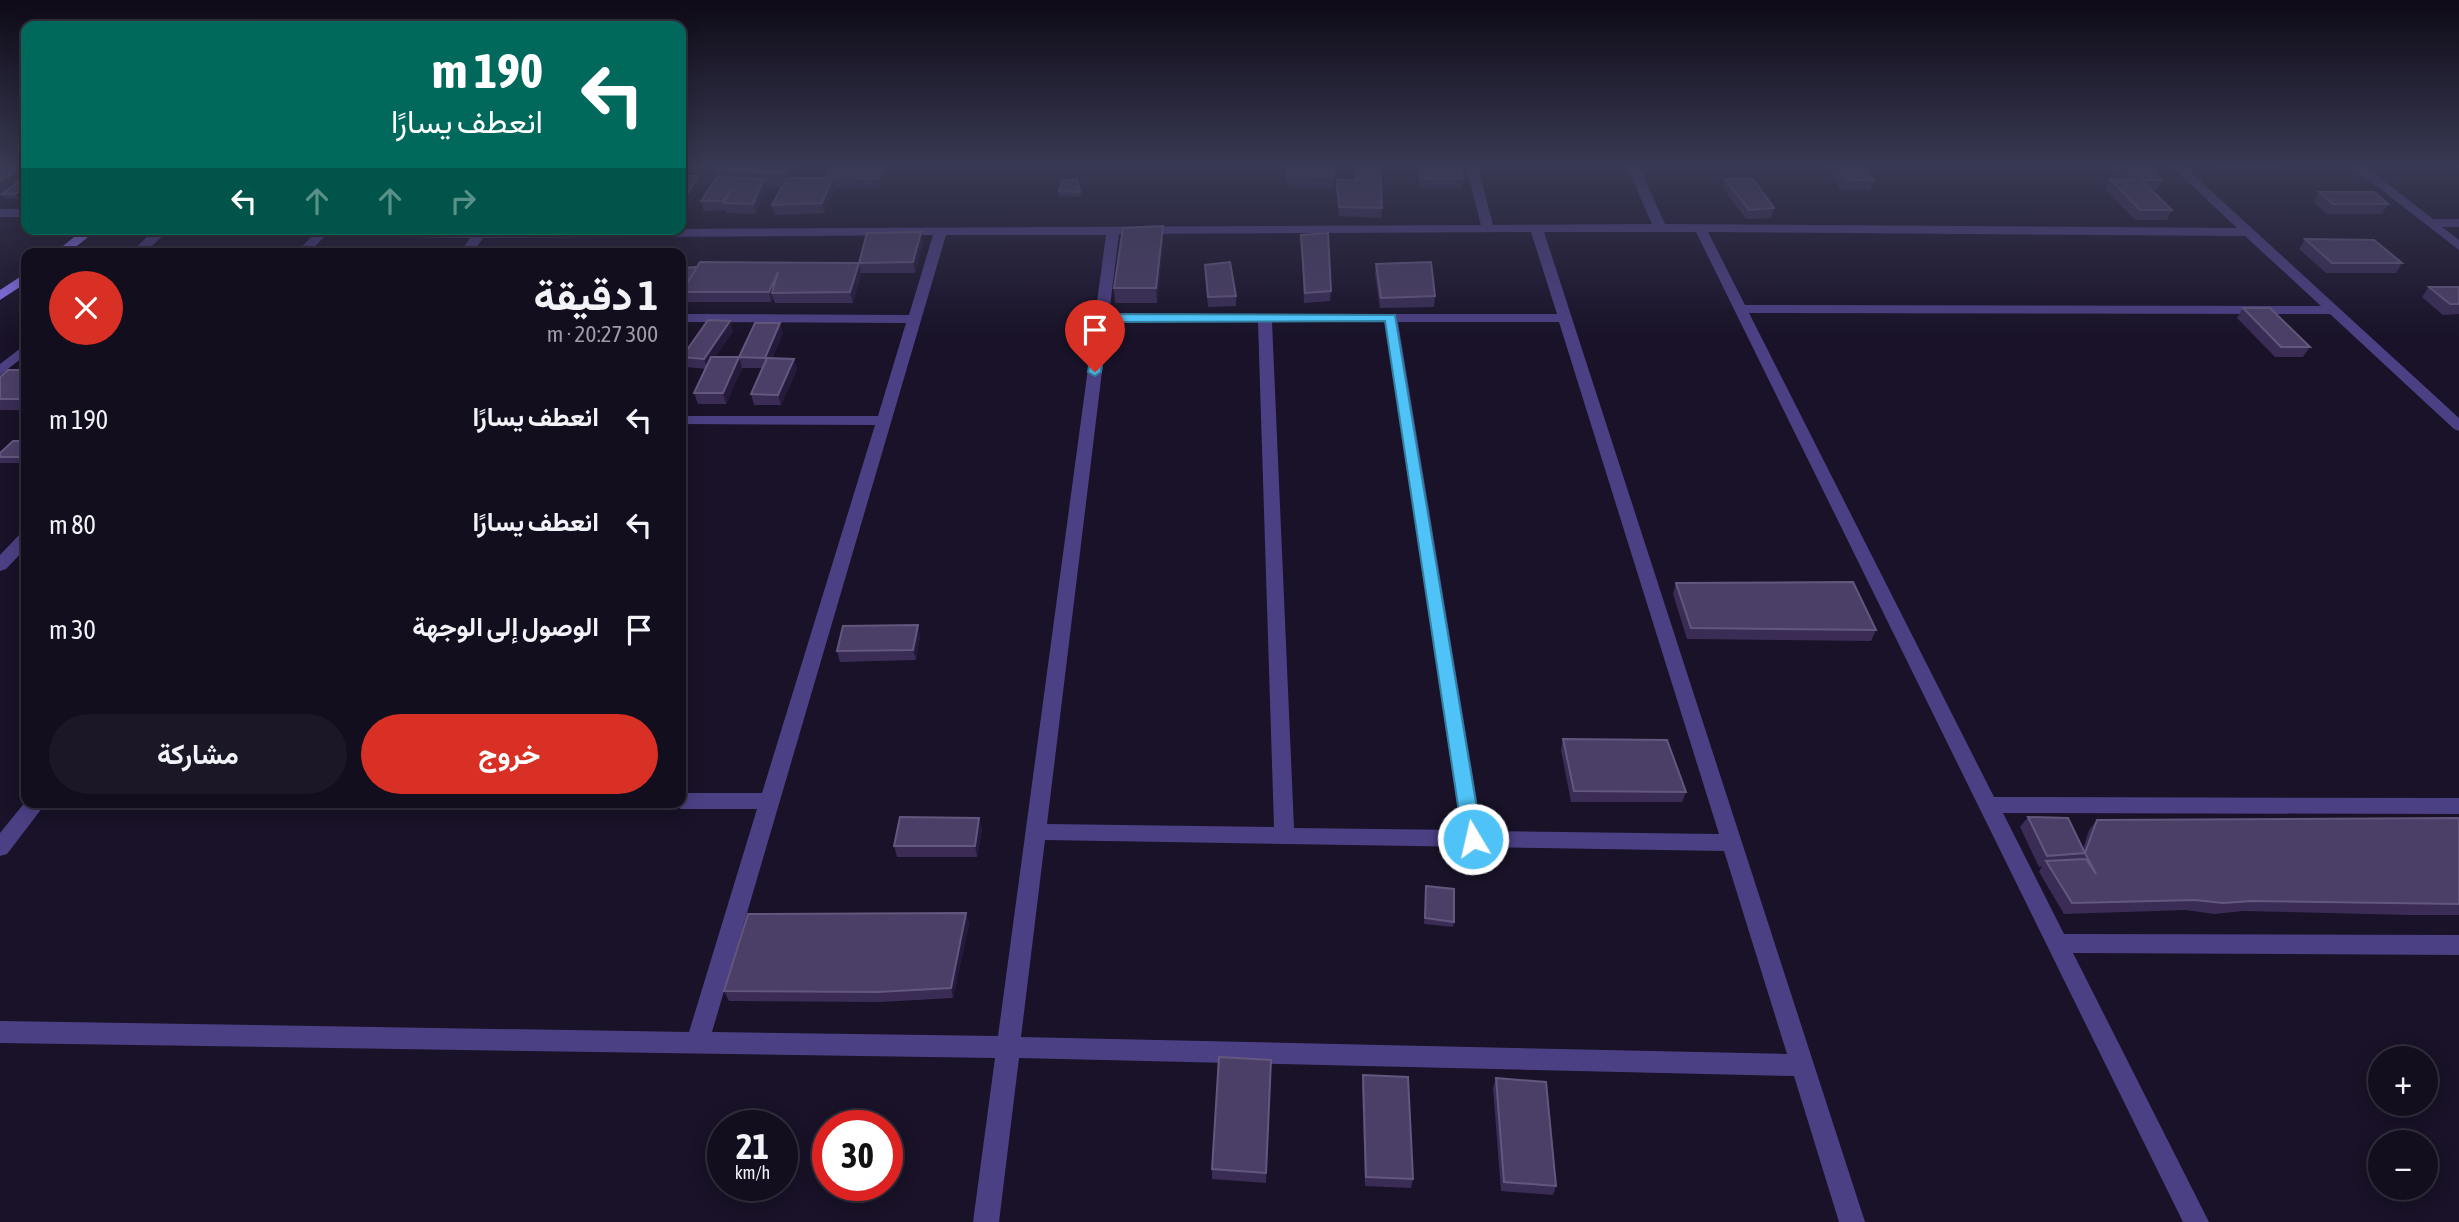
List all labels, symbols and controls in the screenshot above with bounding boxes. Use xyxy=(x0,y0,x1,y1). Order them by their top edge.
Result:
text: 190 m xyxy=(432,42,543,98)
icon: left xyxy=(567,49,658,140)
text: انعطف يسارًا xyxy=(391,103,543,140)
icon: left xyxy=(225,182,263,220)
icon: ahead xyxy=(298,182,336,220)
icon: ahead xyxy=(371,182,409,220)
icon: right xyxy=(444,182,482,220)
button: close xyxy=(49,271,123,345)
text: 1 دقيقة xyxy=(533,271,658,319)
pin xyxy=(1065,300,1125,372)
icon: arrive xyxy=(1076,311,1114,349)
text: 300 m · 20:27 xyxy=(547,321,658,347)
icon: left xyxy=(620,401,658,439)
text: انعطف يسارًا xyxy=(472,402,599,432)
text: 190 m xyxy=(49,405,108,435)
icon: left xyxy=(620,506,658,544)
text: انعطف يسارًا xyxy=(472,507,599,537)
text: 80 m xyxy=(49,510,96,540)
icon: arrive xyxy=(620,611,658,649)
text: الوصول إلى الوجهة xyxy=(412,612,599,642)
text: 30 m xyxy=(49,615,96,645)
button: مشاركة xyxy=(49,714,347,794)
button: خروج xyxy=(361,714,658,794)
position arrow xyxy=(1436,802,1510,876)
map controls xyxy=(2368,1046,2438,1200)
button: + xyxy=(2368,1046,2438,1116)
speed limit sign: 30 xyxy=(812,1110,903,1201)
text: 21 xyxy=(736,1126,769,1166)
button: − xyxy=(2368,1130,2438,1200)
text: km/h xyxy=(735,1162,770,1183)

